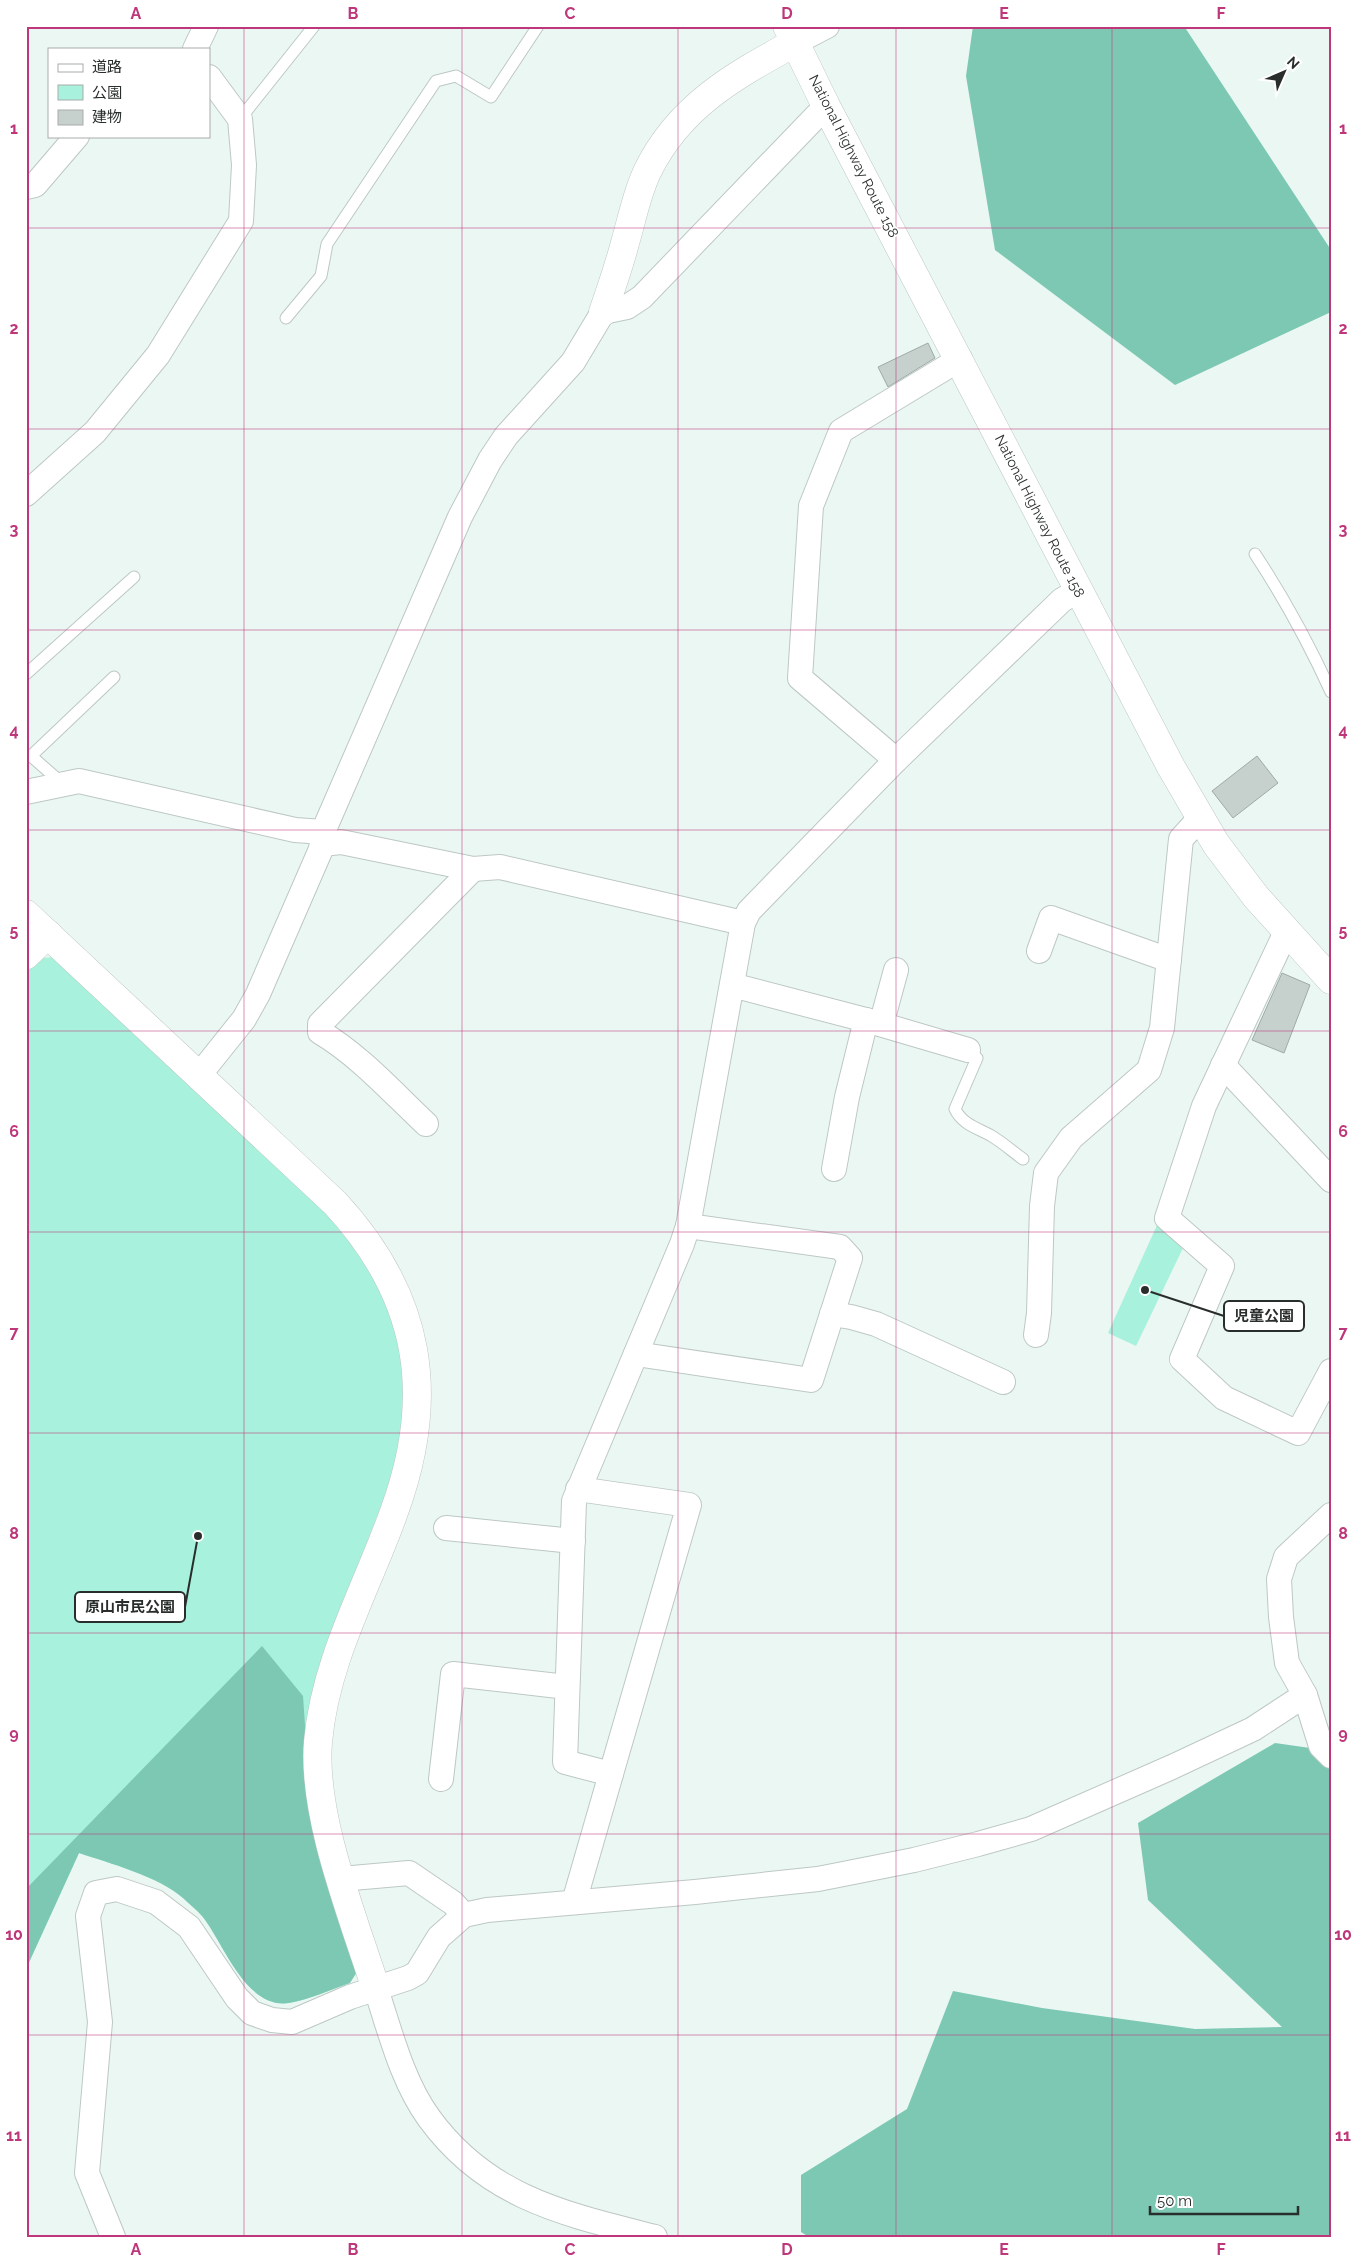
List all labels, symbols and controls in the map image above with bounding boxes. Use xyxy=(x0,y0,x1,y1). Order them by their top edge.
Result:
text: A xyxy=(131,4,142,23)
text: B xyxy=(348,4,359,23)
text: C xyxy=(565,4,576,23)
text: D xyxy=(781,4,793,23)
text: E xyxy=(999,4,1009,23)
text: F xyxy=(1216,4,1226,23)
legend xyxy=(48,48,210,138)
north arrow xyxy=(1260,48,1310,98)
text: N xyxy=(1284,53,1303,72)
text: 道路 xyxy=(92,58,122,76)
street label: National Highway Route 158 xyxy=(806,72,902,240)
text: 公園 xyxy=(92,84,122,102)
text: 建物 xyxy=(92,108,122,126)
text: 1 xyxy=(10,119,18,138)
text: 1 xyxy=(1339,119,1347,138)
text: 2 xyxy=(9,319,19,338)
text: 2 xyxy=(1338,319,1348,338)
street label: National Highway Route 158 xyxy=(992,432,1088,600)
text: 3 xyxy=(10,520,19,539)
text: 3 xyxy=(1339,520,1348,539)
text: 4 xyxy=(9,721,19,740)
text: 4 xyxy=(1338,721,1348,740)
text: 5 xyxy=(10,921,19,940)
text: 5 xyxy=(1339,921,1348,940)
text: 6 xyxy=(9,1122,19,1141)
text: 6 xyxy=(1338,1122,1348,1141)
callout: 児童公園 xyxy=(1224,1301,1304,1331)
text: 児童公園 xyxy=(1234,1307,1294,1325)
text: 7 xyxy=(10,1323,19,1342)
text: 7 xyxy=(1339,1323,1348,1342)
text: 8 xyxy=(9,1524,19,1543)
text: 8 xyxy=(1338,1524,1348,1543)
callout: 原山市民公園 xyxy=(75,1592,185,1622)
text: 原山市民公園 xyxy=(85,1598,175,1616)
text: 9 xyxy=(9,1724,19,1743)
text: 9 xyxy=(1338,1724,1348,1743)
text: 10 xyxy=(5,1925,23,1944)
text: 10 xyxy=(1334,1925,1352,1944)
text: 11 xyxy=(6,2126,22,2145)
text: 11 xyxy=(1335,2126,1351,2145)
scale bar xyxy=(1150,2183,1297,2215)
text: 50 m xyxy=(1157,2192,1192,2210)
text: A xyxy=(131,2240,142,2259)
text: B xyxy=(348,2240,359,2259)
text: C xyxy=(565,2240,576,2259)
text: D xyxy=(781,2240,793,2259)
text: E xyxy=(999,2240,1009,2259)
text: F xyxy=(1216,2240,1226,2259)

